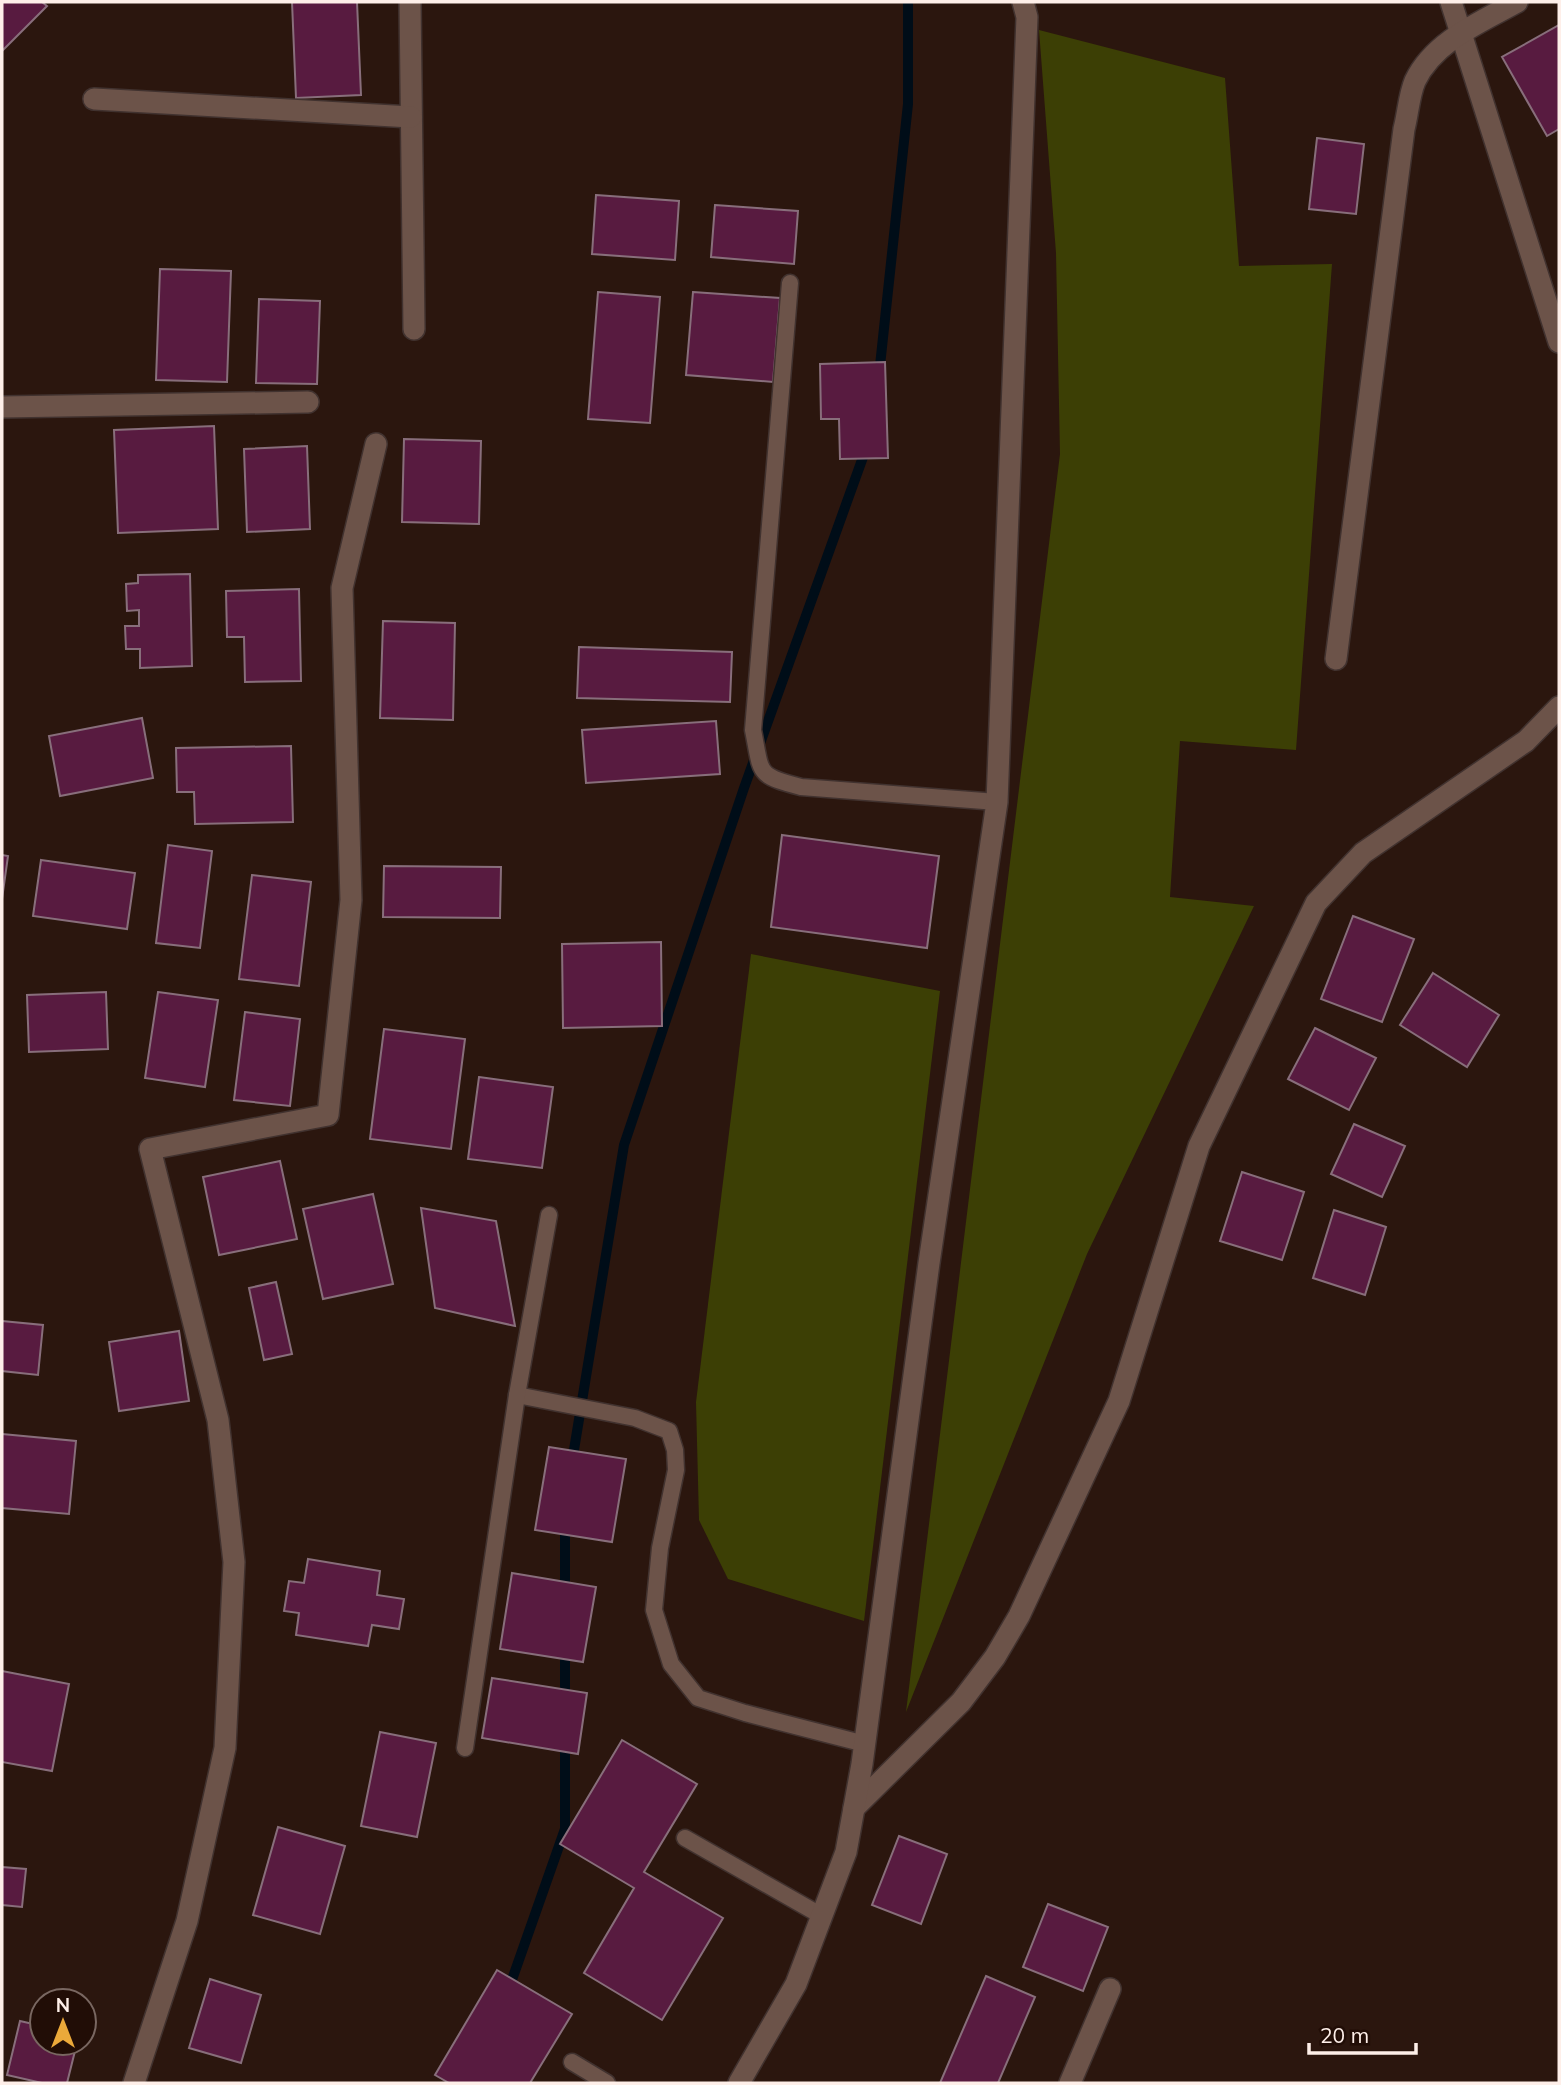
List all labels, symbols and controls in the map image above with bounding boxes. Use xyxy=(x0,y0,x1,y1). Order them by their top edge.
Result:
north arrow xyxy=(28,1987,98,2057)
text: N xyxy=(56,1993,70,2017)
scale bar xyxy=(1309,2011,1416,2056)
text: 20 m xyxy=(1320,2022,1369,2048)

